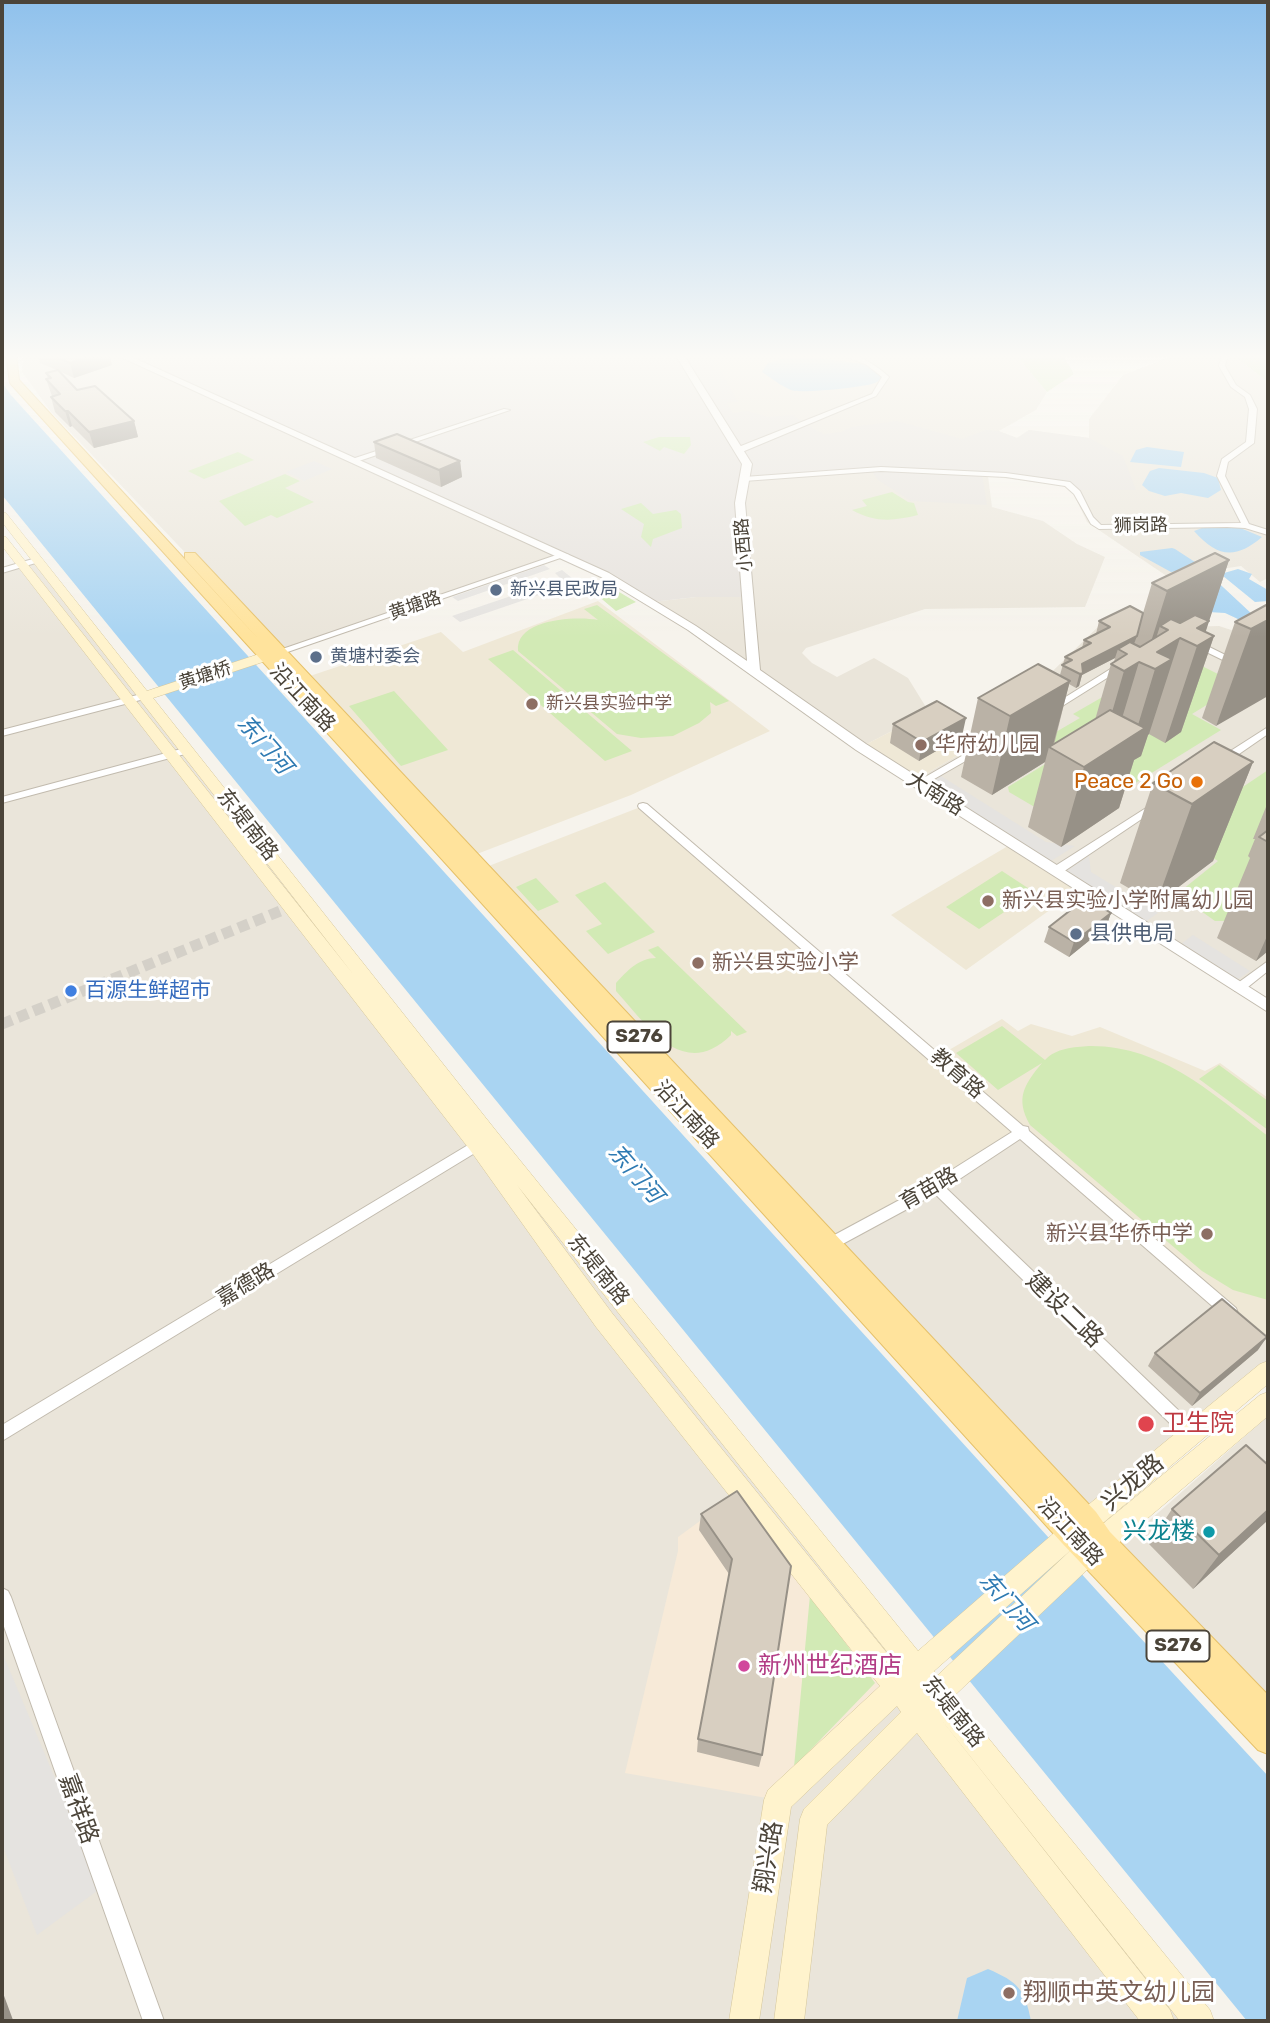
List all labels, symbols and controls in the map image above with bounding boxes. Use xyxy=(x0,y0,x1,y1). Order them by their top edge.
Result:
street label: 狮岗路 xyxy=(1114,515,1168,537)
street label: 小西路 xyxy=(731,517,757,573)
place label: 新兴县民政局 xyxy=(510,579,618,601)
marker: 新兴县民政局 xyxy=(488,582,504,598)
street label: 黄塘路 xyxy=(386,587,444,625)
place label: 黄塘村委会 xyxy=(330,646,420,668)
marker: 黄塘村委会 xyxy=(308,649,324,665)
street label: 黄塘桥 xyxy=(176,657,234,695)
street label: 沿江南路 xyxy=(264,659,340,737)
place label: 新兴县实验中学 xyxy=(546,693,672,715)
marker: 新兴县实验中学 xyxy=(524,696,540,712)
water label: 东门河 xyxy=(231,710,297,780)
place label: 华府幼儿园 xyxy=(935,732,1040,758)
marker: 华府幼儿园 xyxy=(913,737,929,753)
street label: 大南路 xyxy=(902,767,968,821)
place label: Peace 2 Go xyxy=(1074,769,1183,795)
marker: Peace 2 Go xyxy=(1189,774,1205,790)
street label: 东堤南路 xyxy=(211,784,283,866)
place label: 新兴县实验小学附属幼儿园 xyxy=(1002,888,1254,914)
marker: 新兴县实验小学附属幼儿园 xyxy=(980,893,996,909)
place label: 县供电局 xyxy=(1090,921,1174,947)
marker: 县供电局 xyxy=(1068,926,1084,942)
place label: 新兴县实验小学 xyxy=(712,950,859,976)
marker: 新兴县实验小学 xyxy=(690,955,706,971)
place label: 百源生鲜超市 xyxy=(85,978,211,1004)
marker: 百源生鲜超市 xyxy=(63,983,79,999)
road number: S276 xyxy=(608,1021,670,1052)
street label: 教育路 xyxy=(925,1044,989,1104)
street label: 沿江南路 xyxy=(648,1076,724,1154)
water label: 东门河 xyxy=(602,1139,668,1209)
street label: 育苗路 xyxy=(895,1162,963,1216)
place label: 新兴县华侨中学 xyxy=(1046,1221,1193,1247)
marker: 新兴县华侨中学 xyxy=(1199,1226,1215,1242)
street label: 东堤南路 xyxy=(562,1229,634,1311)
street label: 嘉德路 xyxy=(213,1258,279,1312)
street label: 建设二路 xyxy=(1019,1266,1109,1354)
place label: 卫生院 xyxy=(1162,1410,1234,1438)
marker: 卫生院 xyxy=(1136,1414,1156,1434)
street label: 兴龙路 xyxy=(1096,1449,1170,1517)
street label: 沿江南路 xyxy=(1032,1493,1108,1571)
place label: 兴龙楼 xyxy=(1123,1518,1195,1546)
marker: 兴龙楼 xyxy=(1201,1524,1217,1540)
water label: 东门河 xyxy=(973,1567,1039,1637)
road number: S276 xyxy=(1146,1630,1210,1662)
place label: 新州世纪酒店 xyxy=(758,1652,902,1680)
marker: 新州世纪酒店 xyxy=(736,1658,752,1674)
street label: 东堤南路 xyxy=(917,1671,989,1753)
street label: 嘉祥路 xyxy=(52,1770,104,1848)
street label: 翔兴路 xyxy=(749,1819,789,1895)
place label: 翔顺中英文幼儿园 xyxy=(1023,1979,1215,2007)
marker: 翔顺中英文幼儿园 xyxy=(1001,1985,1017,2001)

